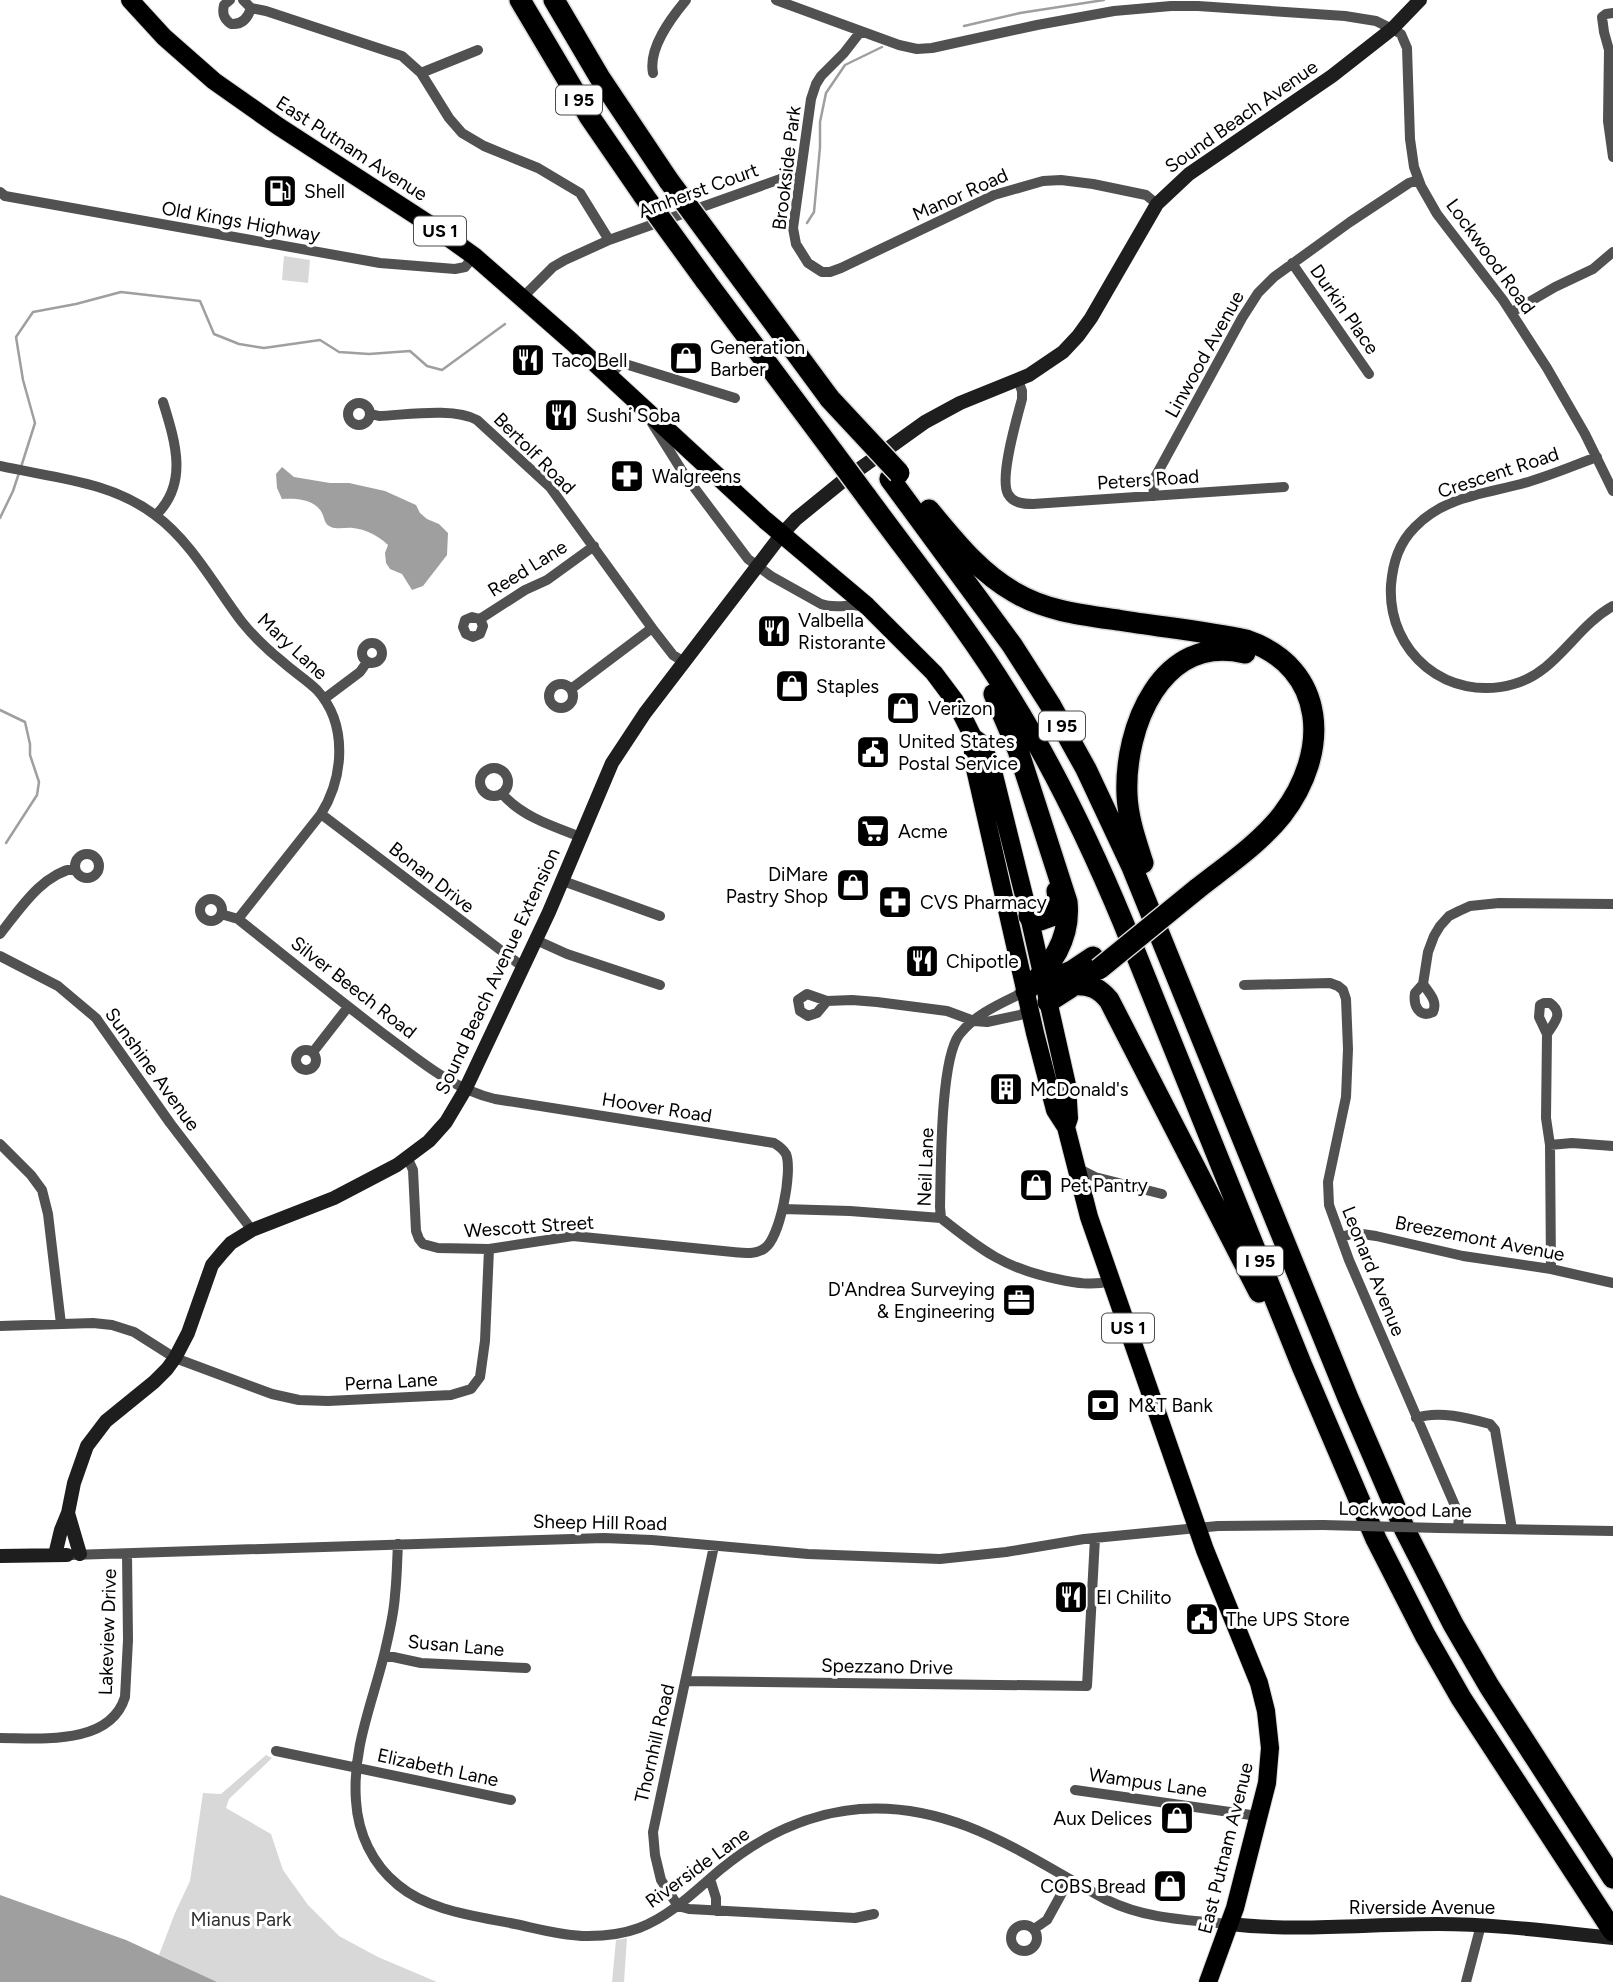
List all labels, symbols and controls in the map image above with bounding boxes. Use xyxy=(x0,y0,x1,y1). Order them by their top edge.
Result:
street label: Sound Beach Avenue xyxy=(1160,55,1322,178)
road number: I 95 xyxy=(556,86,602,114)
street label: East Putnam Avenue xyxy=(272,91,432,206)
street label: Brookside Park xyxy=(767,104,806,231)
street label: Amherst Court xyxy=(635,158,761,223)
street label: Manor Road xyxy=(909,163,1012,226)
fuel station icon: Shell xyxy=(261,172,299,210)
place label: Shell xyxy=(304,180,345,203)
street label: Lockwood Road xyxy=(1441,194,1540,318)
street label: Old Kings Highway xyxy=(160,196,322,247)
road number: US 1 xyxy=(414,216,466,246)
street label: Durkin Place xyxy=(1305,260,1384,359)
street label: Linwood Avenue xyxy=(1160,287,1249,422)
place label: Generation Barber xyxy=(710,336,805,381)
shop icon: Generation Barber xyxy=(667,339,705,377)
restaurant icon: Taco Bell xyxy=(509,341,547,379)
place label: Taco Bell xyxy=(552,349,627,372)
restaurant icon: Sushi Soba xyxy=(542,396,580,434)
place label: Sushi Soba xyxy=(586,404,680,427)
street label: Bertolf Road xyxy=(489,408,580,499)
street label: Crescent Road xyxy=(1435,442,1562,503)
pharmacy icon: Walgreens xyxy=(608,457,646,495)
street label: Peters Road xyxy=(1096,464,1200,495)
place label: Walgreens xyxy=(652,465,741,488)
street label: Reed Lane xyxy=(483,535,571,602)
street label: Mary Lane xyxy=(253,608,332,685)
place label: Valbella Ristorante xyxy=(798,609,886,654)
restaurant icon: Valbella Ristorante xyxy=(755,612,793,650)
shop icon: Staples xyxy=(773,667,811,705)
place label: Staples xyxy=(816,675,879,698)
shop icon: Verizon xyxy=(884,689,922,727)
place label: Verizon xyxy=(928,697,993,720)
road number: I 95 xyxy=(1039,712,1085,740)
place label: United States Postal Service xyxy=(898,730,1018,775)
public building icon: United States Postal Service xyxy=(854,733,892,771)
supermarket icon: Acme xyxy=(854,812,892,850)
place label: Acme xyxy=(898,820,948,843)
street label: Bonan Drive xyxy=(384,837,479,918)
street label: Sound Beach Avenue Extension xyxy=(430,844,565,1098)
place label: DiMare Pastry Shop xyxy=(726,863,828,908)
shop icon: DiMare Pastry Shop xyxy=(834,866,872,904)
pharmacy icon: CVS Pharmacy xyxy=(876,883,914,921)
place label: CVS Pharmacy xyxy=(920,891,1047,914)
street label: Silver Beech Road xyxy=(286,931,421,1044)
restaurant icon: Chipotle xyxy=(903,942,941,980)
place label: Chipotle xyxy=(946,950,1019,973)
street label: Sunshine Avenue xyxy=(100,1003,205,1135)
building icon: McDonald's xyxy=(987,1070,1025,1108)
place label: McDonald's xyxy=(1030,1078,1129,1101)
street label: Hoover Road xyxy=(600,1087,714,1128)
street label: Neil Lane xyxy=(913,1127,938,1207)
shop icon: Pet Pantry xyxy=(1017,1166,1055,1204)
place label: Pet Pantry xyxy=(1060,1174,1148,1197)
street label: Leonard Avenue xyxy=(1337,1203,1410,1340)
street label: Wescott Street xyxy=(463,1210,595,1243)
street label: Breezemont Avenue xyxy=(1393,1211,1567,1266)
road number: I 95 xyxy=(1237,1246,1283,1276)
place label: D'Andrea Surveying & Engineering xyxy=(828,1278,995,1323)
office icon: D'Andrea Surveying & Engineering xyxy=(1000,1281,1038,1319)
road number: US 1 xyxy=(1102,1314,1154,1343)
street label: Perna Lane xyxy=(344,1368,438,1395)
bank icon: M&T Bank xyxy=(1084,1386,1122,1424)
place label: M&T Bank xyxy=(1128,1394,1213,1417)
street label: Lockwood Lane xyxy=(1338,1497,1472,1522)
street label: Sheep Hill Road xyxy=(533,1510,667,1535)
street label: Lakeview Drive xyxy=(94,1568,121,1696)
restaurant icon: El Chilito xyxy=(1052,1578,1090,1616)
place label: El Chilito xyxy=(1096,1586,1172,1609)
public building icon: The UPS Store xyxy=(1183,1600,1221,1638)
place label: The UPS Store xyxy=(1226,1608,1350,1631)
street label: Susan Lane xyxy=(407,1630,505,1661)
street label: Spezzano Drive xyxy=(821,1654,953,1679)
street label: Thornhill Road xyxy=(630,1682,679,1805)
street label: Elizabeth Lane xyxy=(375,1743,501,1792)
street label: East Putnam Avenue xyxy=(1193,1760,1258,1936)
street label: Wampus Lane xyxy=(1087,1763,1209,1802)
shop icon: Aux Delices xyxy=(1158,1799,1196,1837)
place label: Aux Delices xyxy=(1053,1807,1152,1830)
street label: Riverside Lane xyxy=(641,1822,754,1913)
shop icon: COBS Bread xyxy=(1151,1867,1189,1905)
place label: COBS Bread xyxy=(1040,1875,1146,1898)
street label: Riverside Avenue xyxy=(1349,1896,1495,1919)
park label: Mianus Park xyxy=(190,1908,292,1931)

